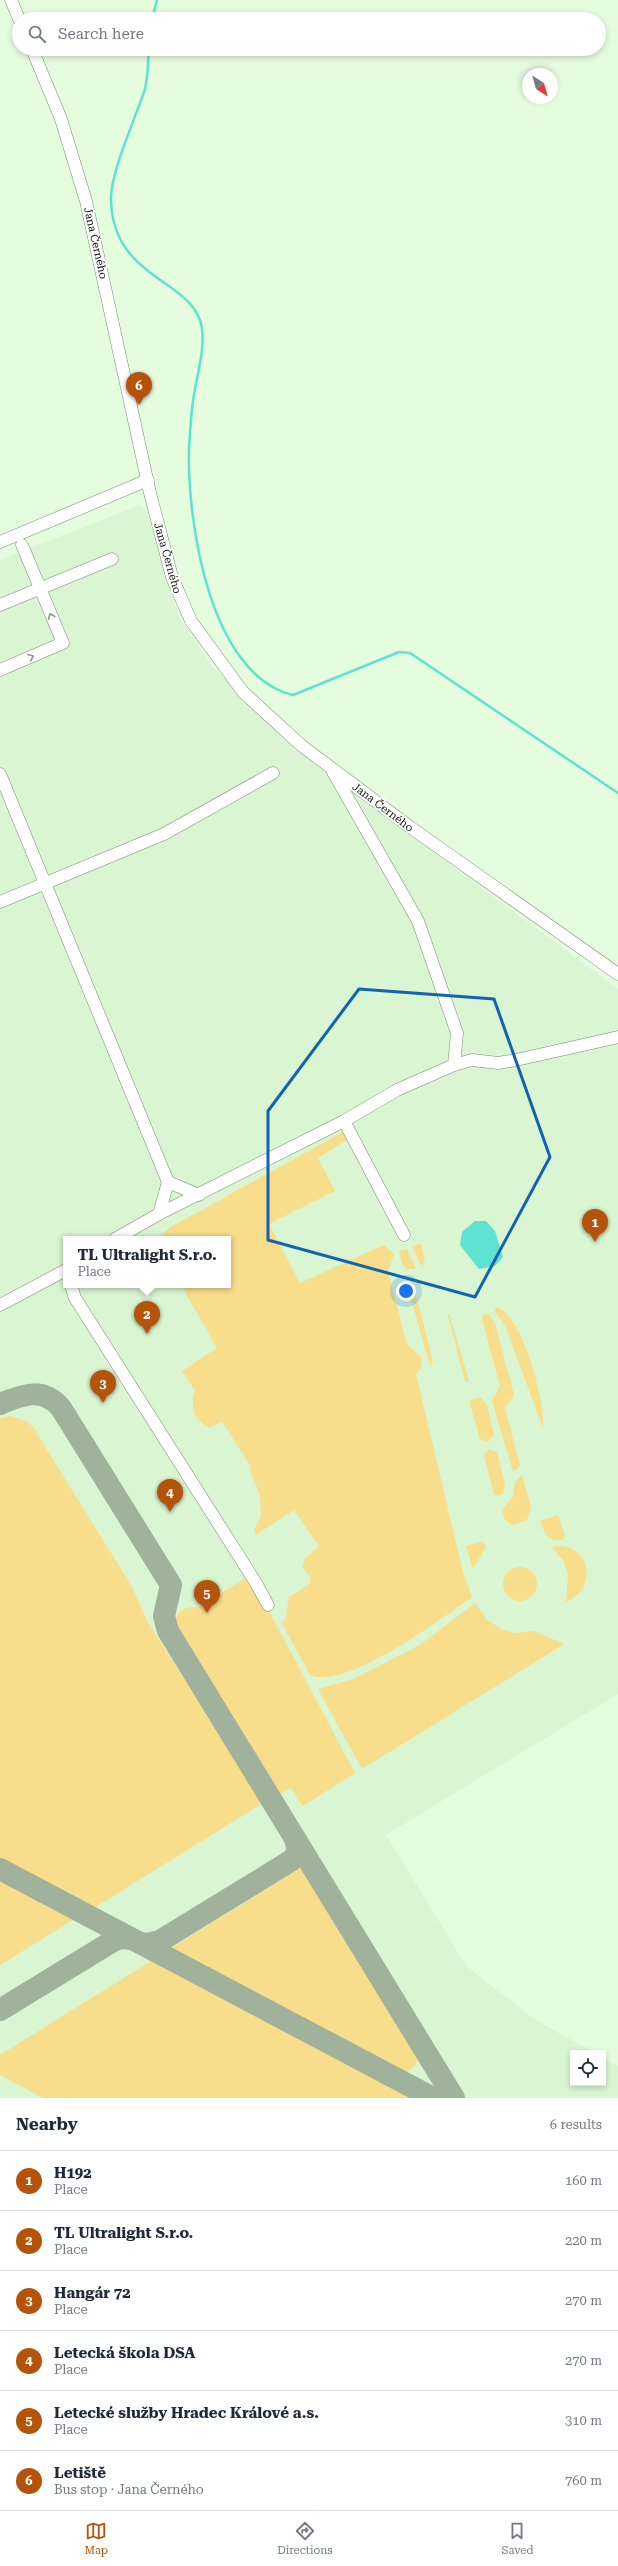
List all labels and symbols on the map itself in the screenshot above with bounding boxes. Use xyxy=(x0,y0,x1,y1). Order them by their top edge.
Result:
north arrow xyxy=(522,68,558,104)
street label: Jana Černého xyxy=(81,206,111,280)
pin: 6 xyxy=(126,372,152,405)
street label: Jana Černého xyxy=(151,521,185,595)
one-way arrow xyxy=(48,612,56,619)
one-way arrow xyxy=(28,653,35,661)
street label: Jana Černého xyxy=(350,779,417,835)
pin: 1 xyxy=(582,1209,608,1242)
your location xyxy=(396,1281,416,1301)
pin: 2 xyxy=(134,1301,160,1334)
pin: 3 xyxy=(90,1370,116,1403)
pin: 4 xyxy=(157,1479,183,1512)
pin: 5 xyxy=(194,1580,220,1613)

